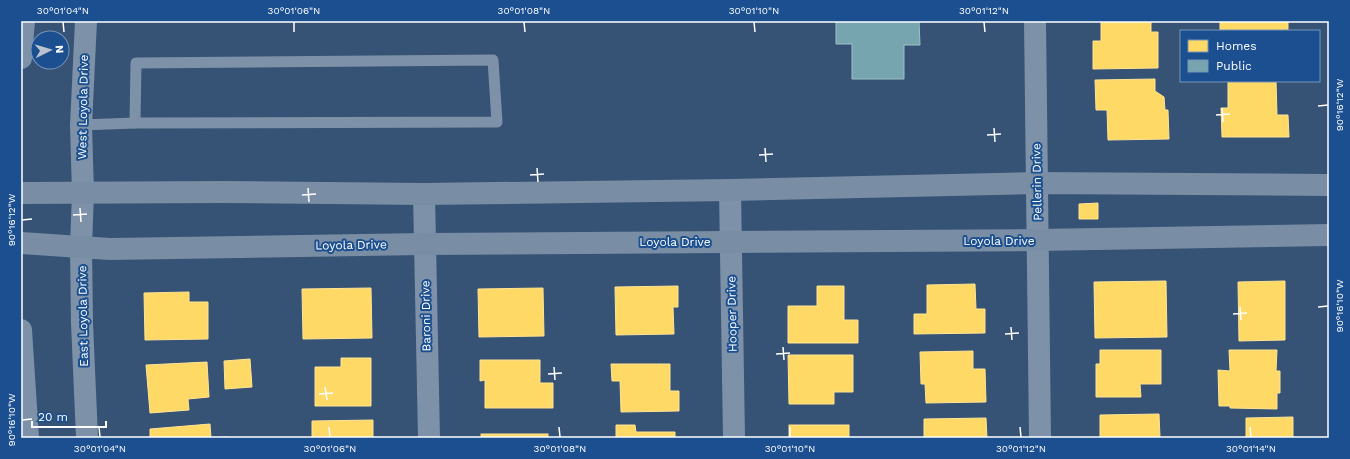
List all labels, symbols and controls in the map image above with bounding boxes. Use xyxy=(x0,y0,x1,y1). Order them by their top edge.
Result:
text: 30°01'04"N xyxy=(37,5,89,16)
text: 30°01'06"N xyxy=(268,5,320,16)
text: 30°01'08"N xyxy=(498,5,550,16)
text: 30°01'10"N xyxy=(729,5,779,16)
text: 30°01'12"N xyxy=(959,5,1009,16)
north arrow xyxy=(30,30,70,70)
legend xyxy=(1180,30,1320,82)
text: Homes xyxy=(1216,39,1257,53)
text: N xyxy=(53,45,66,54)
street label: West Loyola Drive xyxy=(75,54,91,160)
text: Public xyxy=(1216,59,1252,73)
text: 90°16'12"W xyxy=(1334,78,1345,131)
street label: Pellerin Drive xyxy=(1029,143,1045,221)
text: 90°16'12"W xyxy=(6,193,17,246)
street label: Loyola Drive xyxy=(963,234,1035,248)
street label: Loyola Drive xyxy=(639,235,711,249)
street label: Loyola Drive xyxy=(315,237,387,253)
street label: East Loyola Drive xyxy=(75,265,91,367)
street label: Hooper Drive xyxy=(724,276,740,352)
text: 90°16'10"W xyxy=(1334,279,1345,333)
street label: Baroni Drive xyxy=(418,280,434,352)
text: 90°16'10"W xyxy=(6,393,17,447)
scale bar xyxy=(32,403,106,429)
text: 20 m xyxy=(38,410,68,424)
text: 30°01'04"N xyxy=(74,443,126,454)
text: 30°01'06"N xyxy=(304,443,356,454)
text: 30°01'08"N xyxy=(534,443,586,454)
text: 30°01'10"N xyxy=(765,443,815,454)
text: 30°01'12"N xyxy=(996,443,1046,454)
text: 30°01'14"N xyxy=(1226,443,1276,454)

